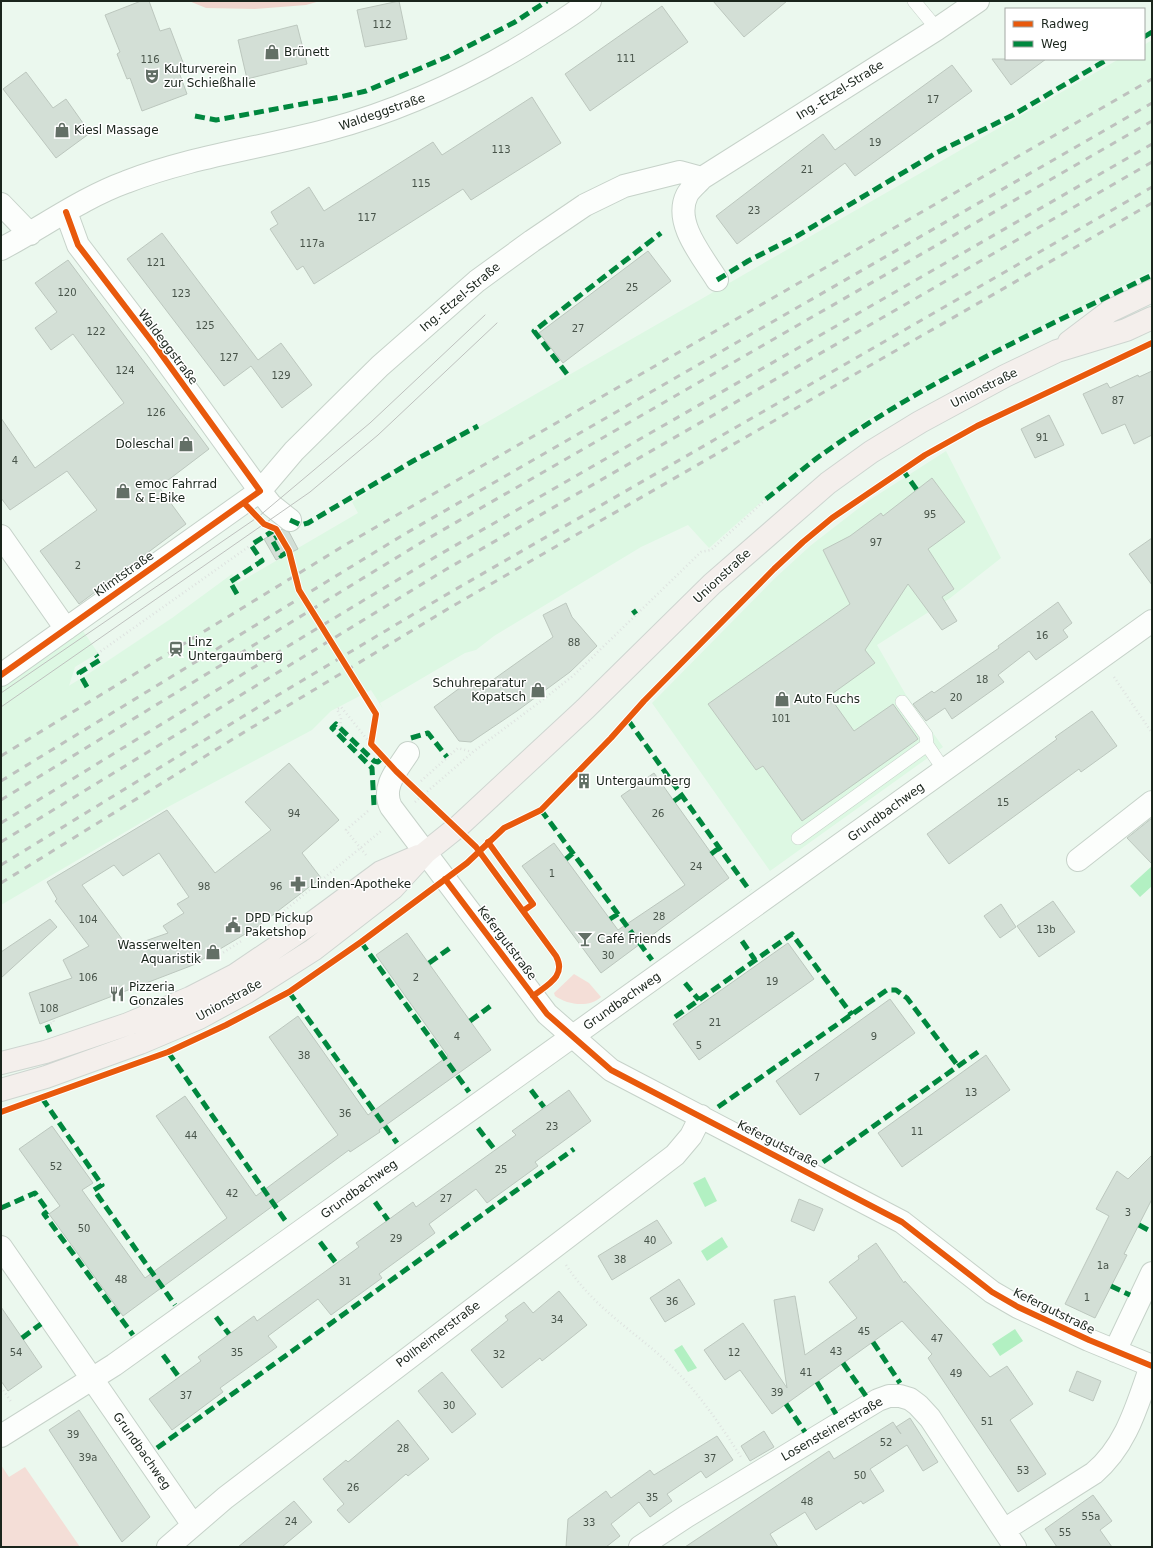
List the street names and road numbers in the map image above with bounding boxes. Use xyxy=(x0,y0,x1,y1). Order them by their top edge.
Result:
street label: Ing.-Etzel-Straße xyxy=(794,58,886,122)
street label: Waldeggstraße xyxy=(337,91,427,133)
street label: Ing.-Etzel-Straße xyxy=(417,259,503,335)
street label: Waldeggstraße xyxy=(135,307,201,387)
street label: Unionstraße xyxy=(948,365,1020,411)
street label: Unionstraße xyxy=(691,546,753,606)
street label: Klimtstraße xyxy=(92,548,156,600)
street label: Grundbachweg xyxy=(845,780,927,844)
street label: Kefergutstraße xyxy=(475,903,539,983)
street label: Grundbachweg xyxy=(581,969,663,1033)
street label: Unionstraße xyxy=(194,976,264,1024)
street label: Kefergutstraße xyxy=(735,1118,821,1170)
street label: Grundbachweg xyxy=(318,1157,400,1221)
street label: Kefergutstraße xyxy=(1011,1285,1097,1337)
street label: Pollheimerstraße xyxy=(393,1298,483,1370)
street label: Losensteinerstraße xyxy=(779,1394,885,1464)
street label: Grundbachweg xyxy=(110,1410,174,1492)

